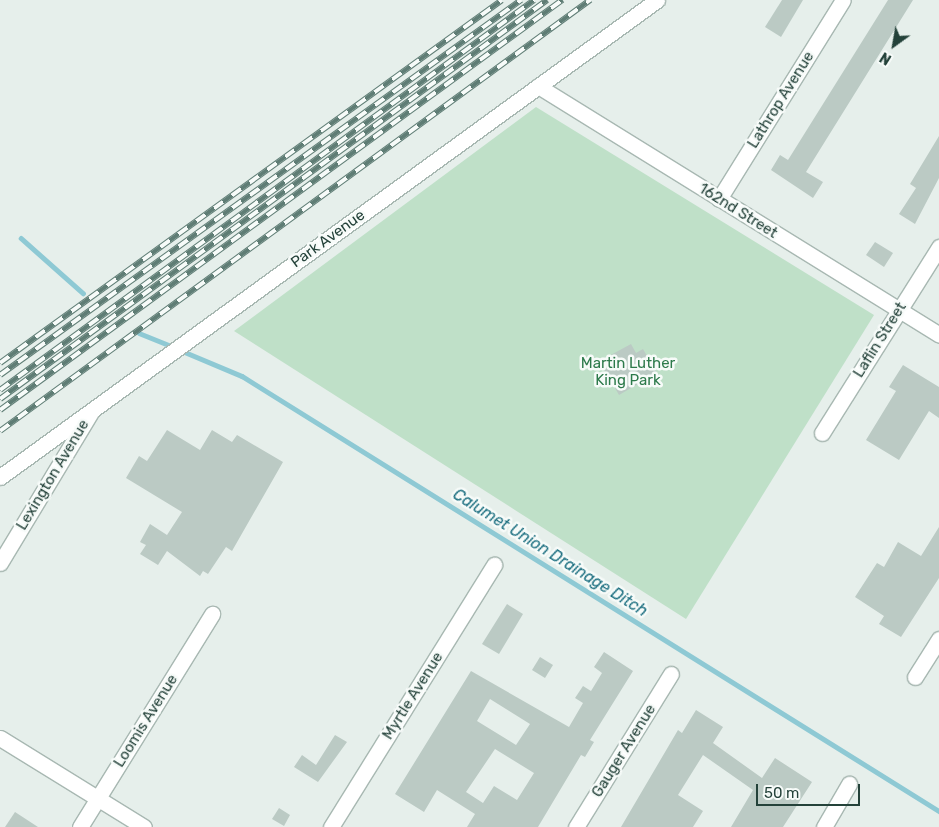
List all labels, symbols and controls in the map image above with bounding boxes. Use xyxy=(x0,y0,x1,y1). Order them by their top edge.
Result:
north arrow xyxy=(869,20,919,70)
street label: Lathrop Avenue xyxy=(744,48,818,152)
text: N xyxy=(877,48,895,68)
street label: 162nd Street xyxy=(695,180,781,242)
street label: Park Avenue xyxy=(287,206,369,272)
street label: Laflin Street xyxy=(850,299,910,381)
park label: Martin Luther King Park xyxy=(581,354,675,389)
street label: Lexington Avenue xyxy=(13,416,93,534)
water label: Calumet Union Drainage Ditch xyxy=(449,485,651,621)
street label: Myrtle Avenue xyxy=(379,649,447,743)
street label: Loomis Avenue xyxy=(110,671,182,771)
street label: Gauger Avenue xyxy=(588,701,660,801)
scale bar xyxy=(759,774,863,806)
text: 50 m xyxy=(764,784,799,802)

